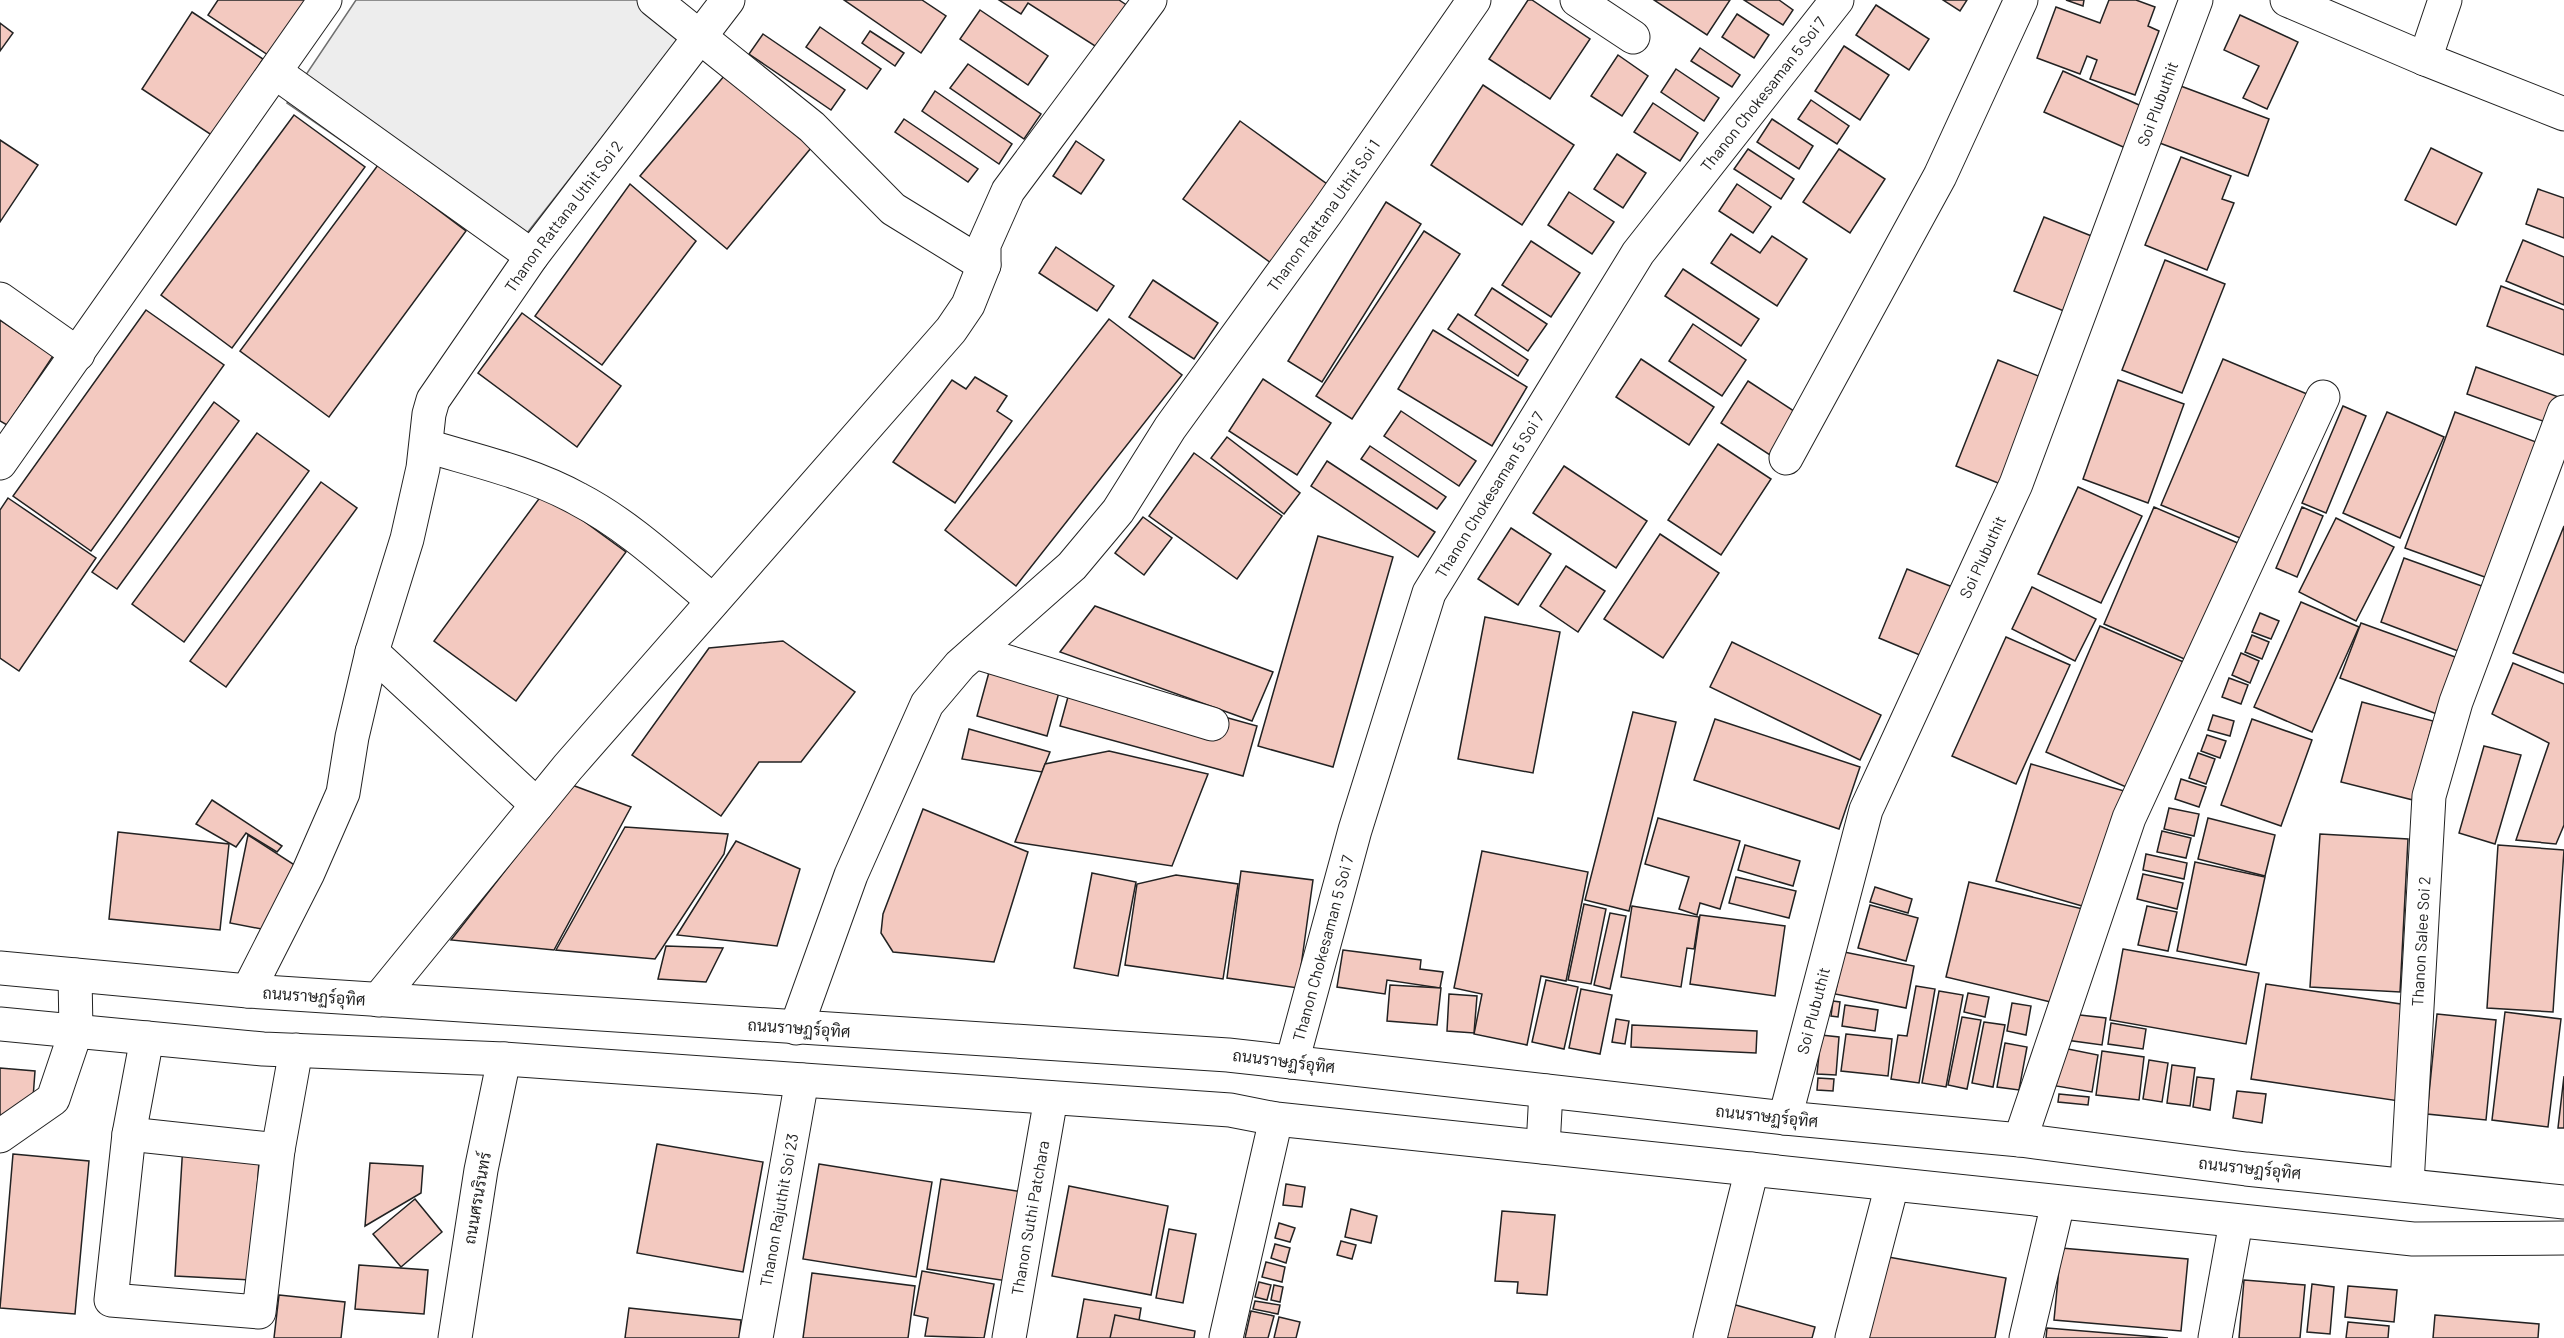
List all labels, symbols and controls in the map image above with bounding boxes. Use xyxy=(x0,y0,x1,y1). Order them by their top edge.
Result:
street label: Thanon Chokesaman 5 Soi 7 xyxy=(1696,12,1830,175)
street label: Soi Plubuthit xyxy=(2133,59,2181,149)
street label: Thanon Rattana Uthit Soi 2 xyxy=(500,136,626,296)
street label: Thanon Rattana Uthit Soi 1 xyxy=(1262,136,1383,295)
street label: Thanon Chokesaman 5 Soi 7 xyxy=(1431,408,1547,581)
street label: Soi Plubuthit xyxy=(1955,512,2009,601)
street label: Thanon Chokesaman 5 Soi 7 xyxy=(1288,853,1357,1043)
street label: Thanon Salee Soi 2 xyxy=(2407,876,2433,1007)
street label: Soi Plubuthit xyxy=(1792,965,1833,1056)
street label: ถนนราษฏร์อุทิศ xyxy=(262,980,366,1012)
street label: ถนนราษฏร์อุทิศ xyxy=(747,1012,851,1044)
street label: ถนนราษฏร์อุทิศ xyxy=(1231,1043,1337,1079)
street label: ถนนราษฏร์อุทิศ xyxy=(1714,1099,1820,1133)
street label: Thanon Rajuthit Soi 23 xyxy=(755,1132,801,1288)
street label: Thanon Suthi Patchara xyxy=(1007,1139,1052,1297)
street label: ถนนศรนรินทร์ xyxy=(457,1150,494,1246)
street label: ถนนราษฏร์อุทิศ xyxy=(2197,1151,2303,1185)

